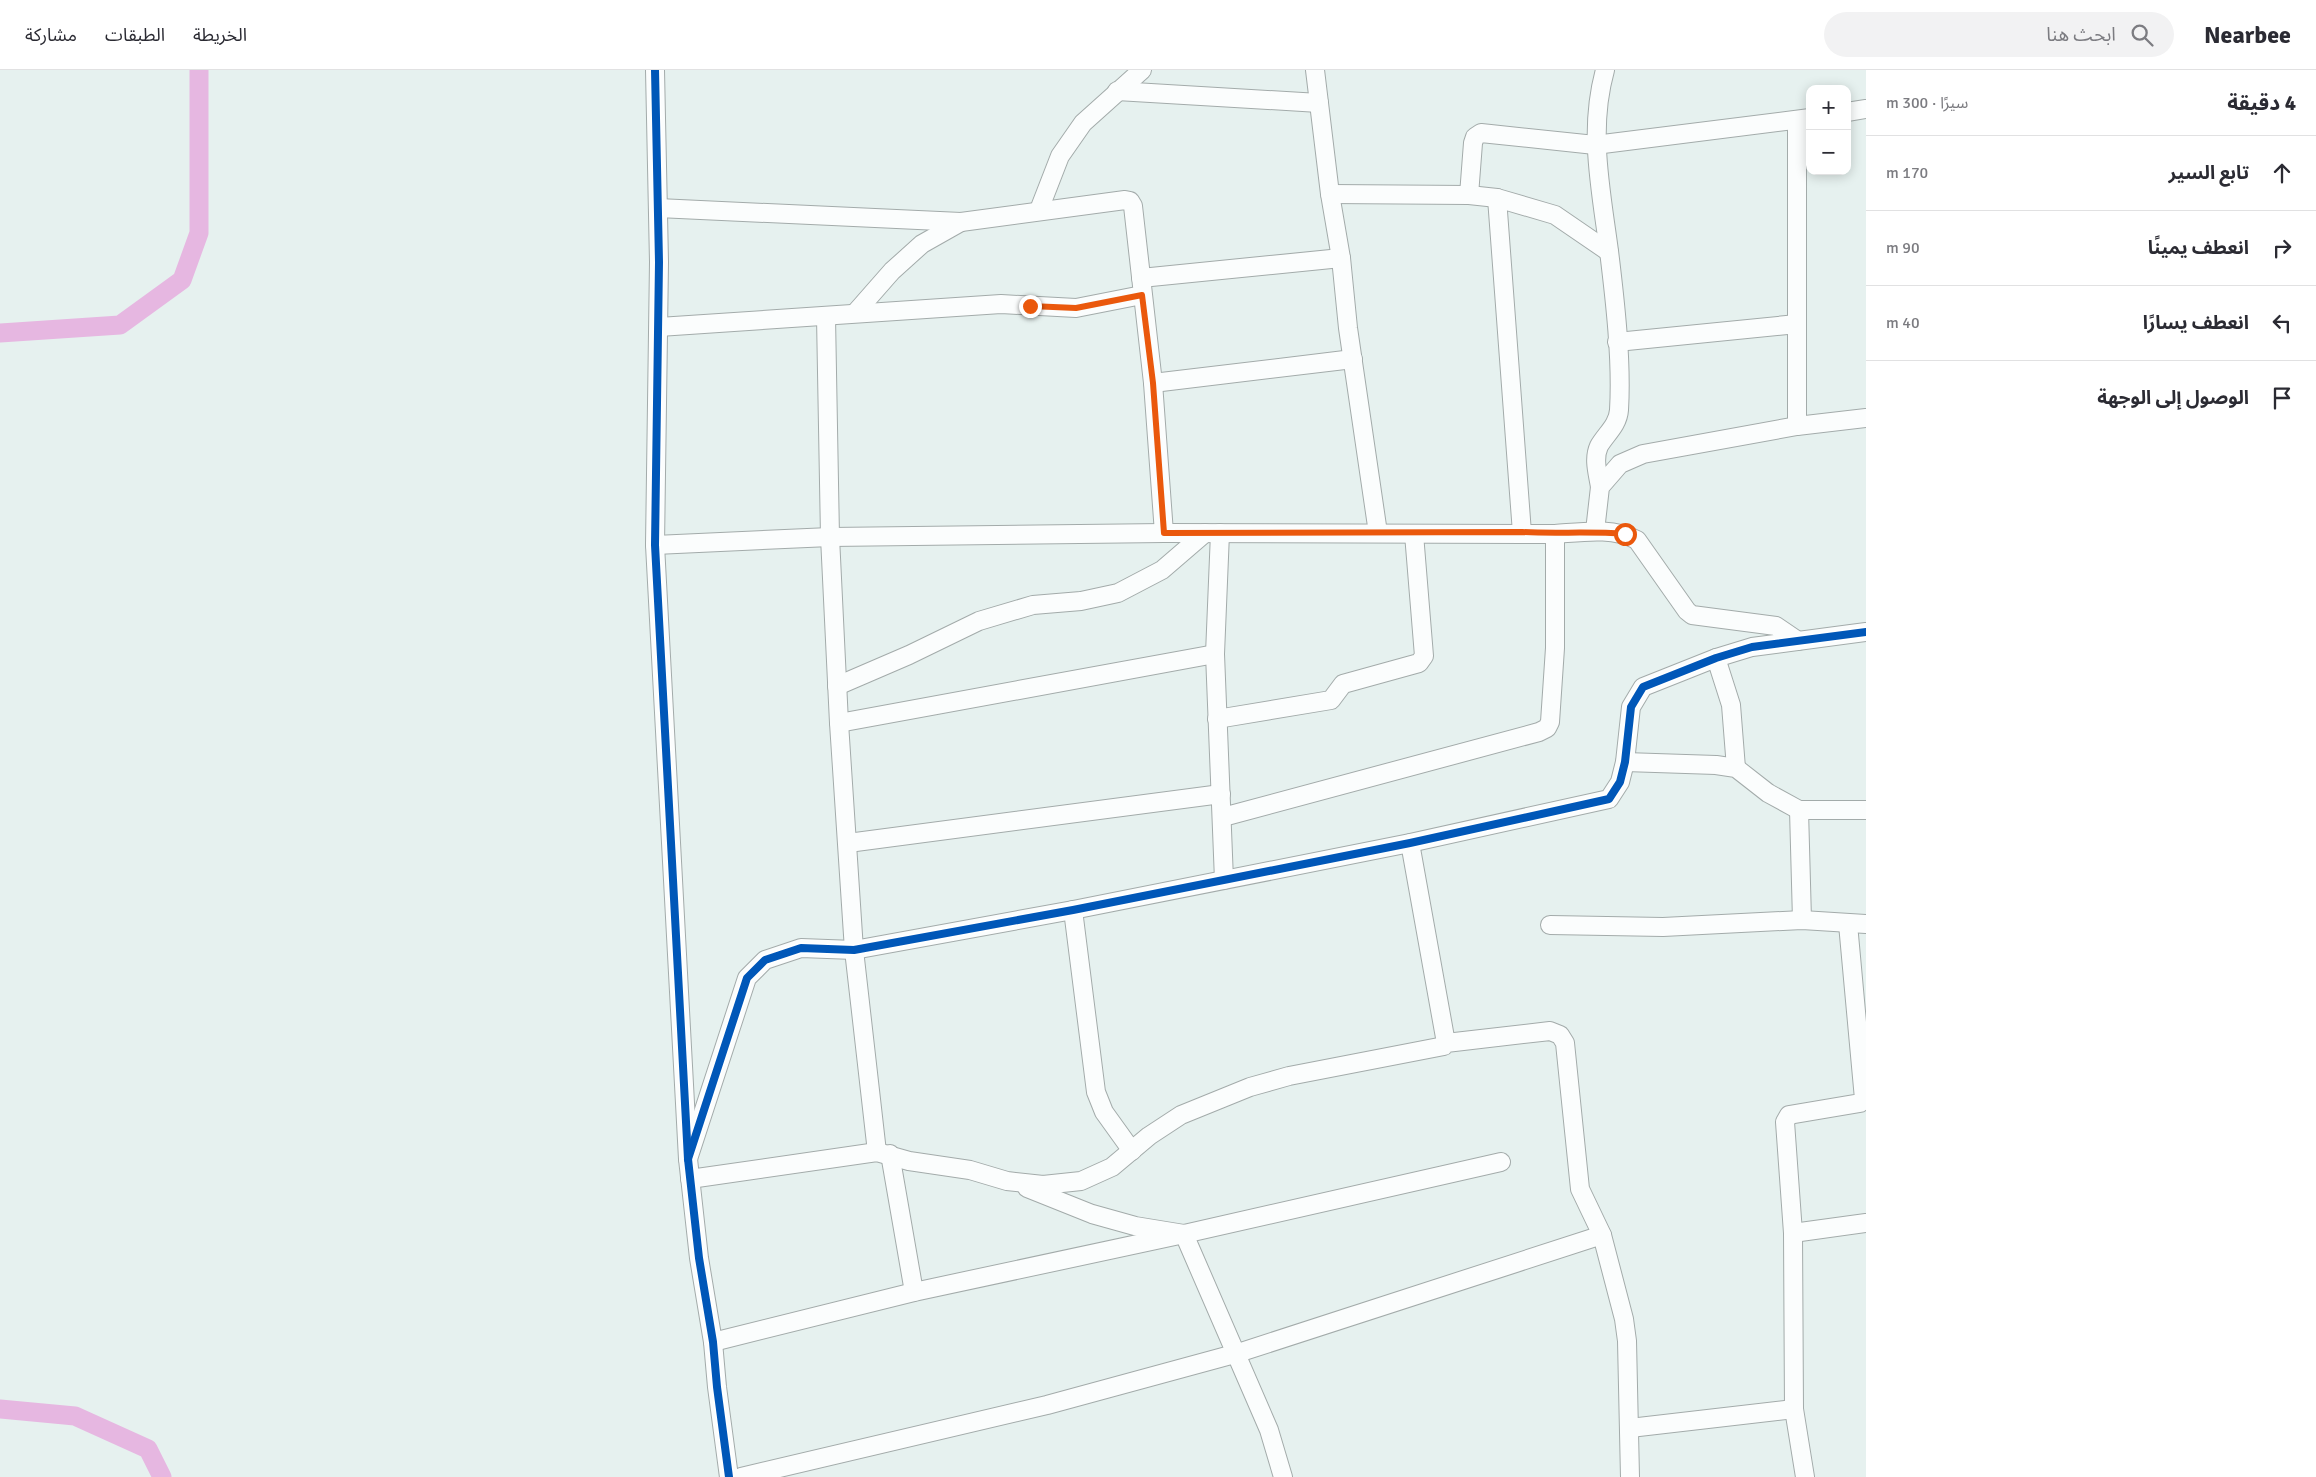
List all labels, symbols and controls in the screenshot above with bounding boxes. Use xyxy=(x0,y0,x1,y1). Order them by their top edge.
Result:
search box xyxy=(1824,12,2174,57)
text: Nearbee xyxy=(2204,20,2291,50)
icon: search xyxy=(2128,21,2156,49)
text: ابحث هنا xyxy=(2046,23,2116,47)
text: مشاركة xyxy=(25,24,77,46)
text: الطبقات xyxy=(105,24,165,46)
text: الخريطة xyxy=(193,24,247,46)
map controls xyxy=(1806,85,1851,175)
button: + xyxy=(1806,85,1851,130)
text: 4 دقيقة xyxy=(2227,90,2296,116)
text: سيرًا · 300 m xyxy=(1886,93,1968,113)
button: − xyxy=(1806,130,1851,175)
icon: ahead xyxy=(2268,159,2296,187)
text: تابع السير xyxy=(2169,161,2249,185)
text: 170 m xyxy=(1886,163,1928,183)
icon: right xyxy=(2268,234,2296,262)
text: انعطف يمينًا xyxy=(2148,236,2249,260)
text: 90 m xyxy=(1886,238,1920,258)
route end xyxy=(1019,295,1042,318)
icon: left xyxy=(2268,309,2296,337)
text: انعطف يسارًا xyxy=(2143,311,2249,335)
text: 40 m xyxy=(1886,313,1920,333)
icon: arrive xyxy=(2268,384,2296,412)
text: الوصول إلى الوجهة xyxy=(2097,386,2249,410)
route start xyxy=(1614,523,1637,546)

